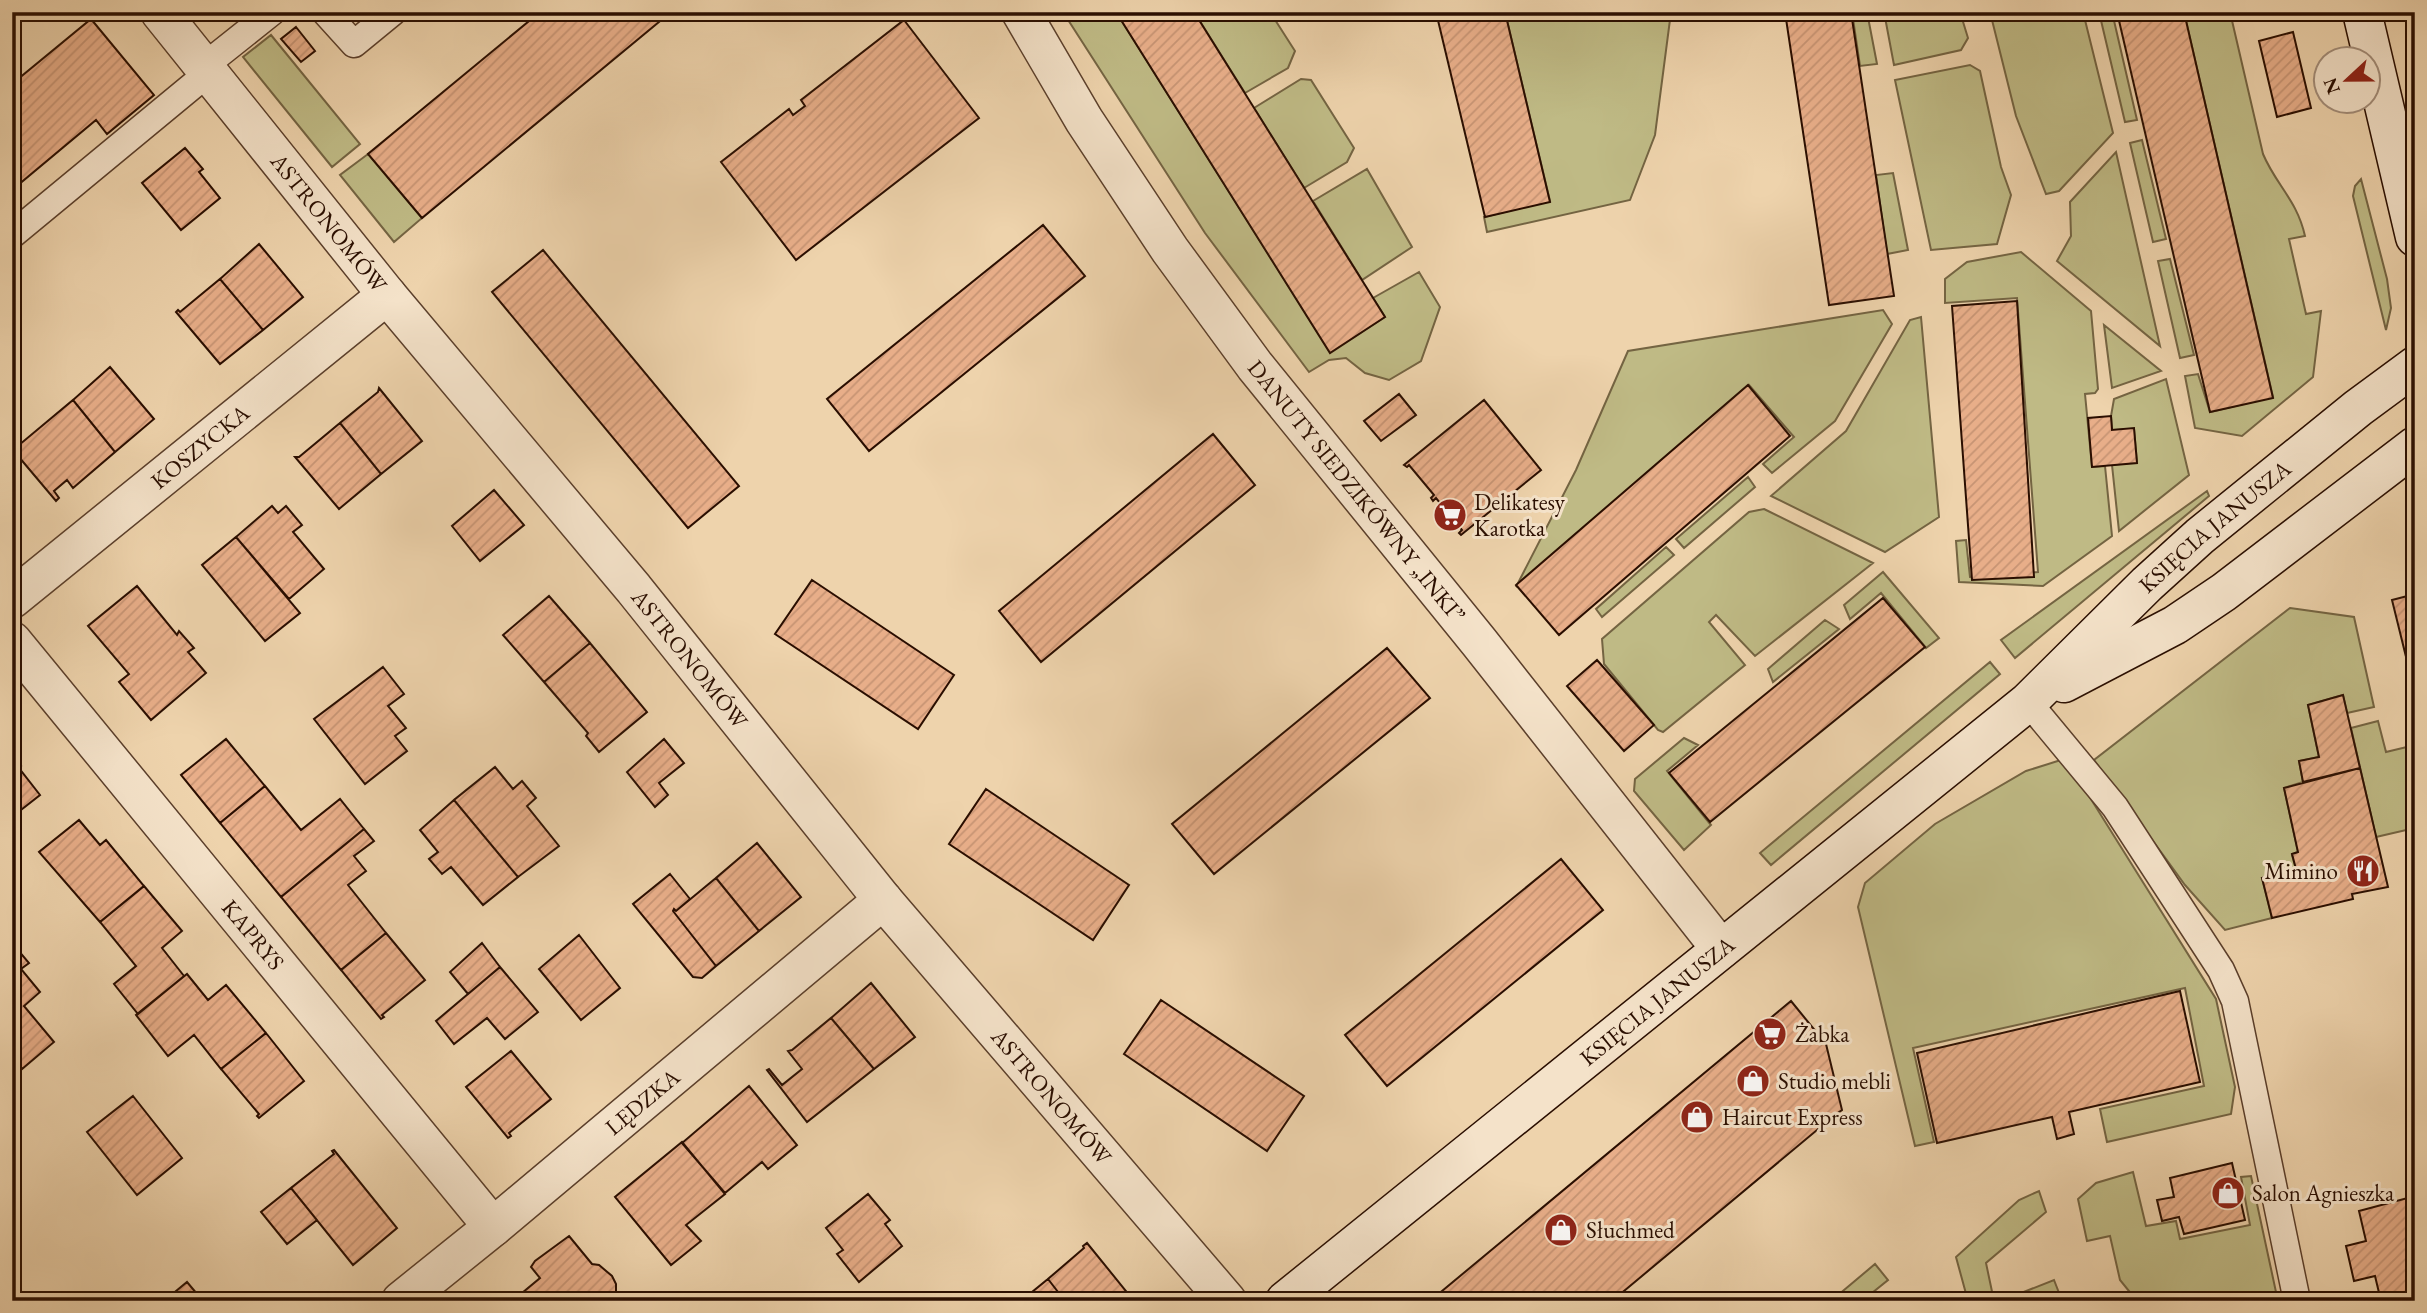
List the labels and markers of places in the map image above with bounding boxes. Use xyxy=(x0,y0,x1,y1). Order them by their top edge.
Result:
place label: Delikatesy Karotka xyxy=(1474,487,1566,543)
supermarket icon: Delikatesy Karotka xyxy=(1431,496,1469,534)
restaurant icon: Mimino xyxy=(2344,852,2382,890)
place label: Mimino xyxy=(2265,856,2338,886)
supermarket icon: Żabka xyxy=(1751,1015,1789,1053)
place label: Żabka xyxy=(1795,1019,1850,1049)
shop icon: Studio mebli xyxy=(1734,1062,1772,1100)
place label: Studio mebli xyxy=(1778,1066,1891,1096)
shop icon: Haircut Express xyxy=(1678,1098,1716,1136)
place label: Haircut Express xyxy=(1722,1102,1863,1132)
shop icon: Salon Agnieszka xyxy=(2209,1174,2247,1212)
place label: Salon Agnieszka xyxy=(2252,1178,2395,1208)
shop icon: Słuchmed xyxy=(1542,1211,1580,1249)
place label: Słuchmed xyxy=(1586,1215,1675,1245)

